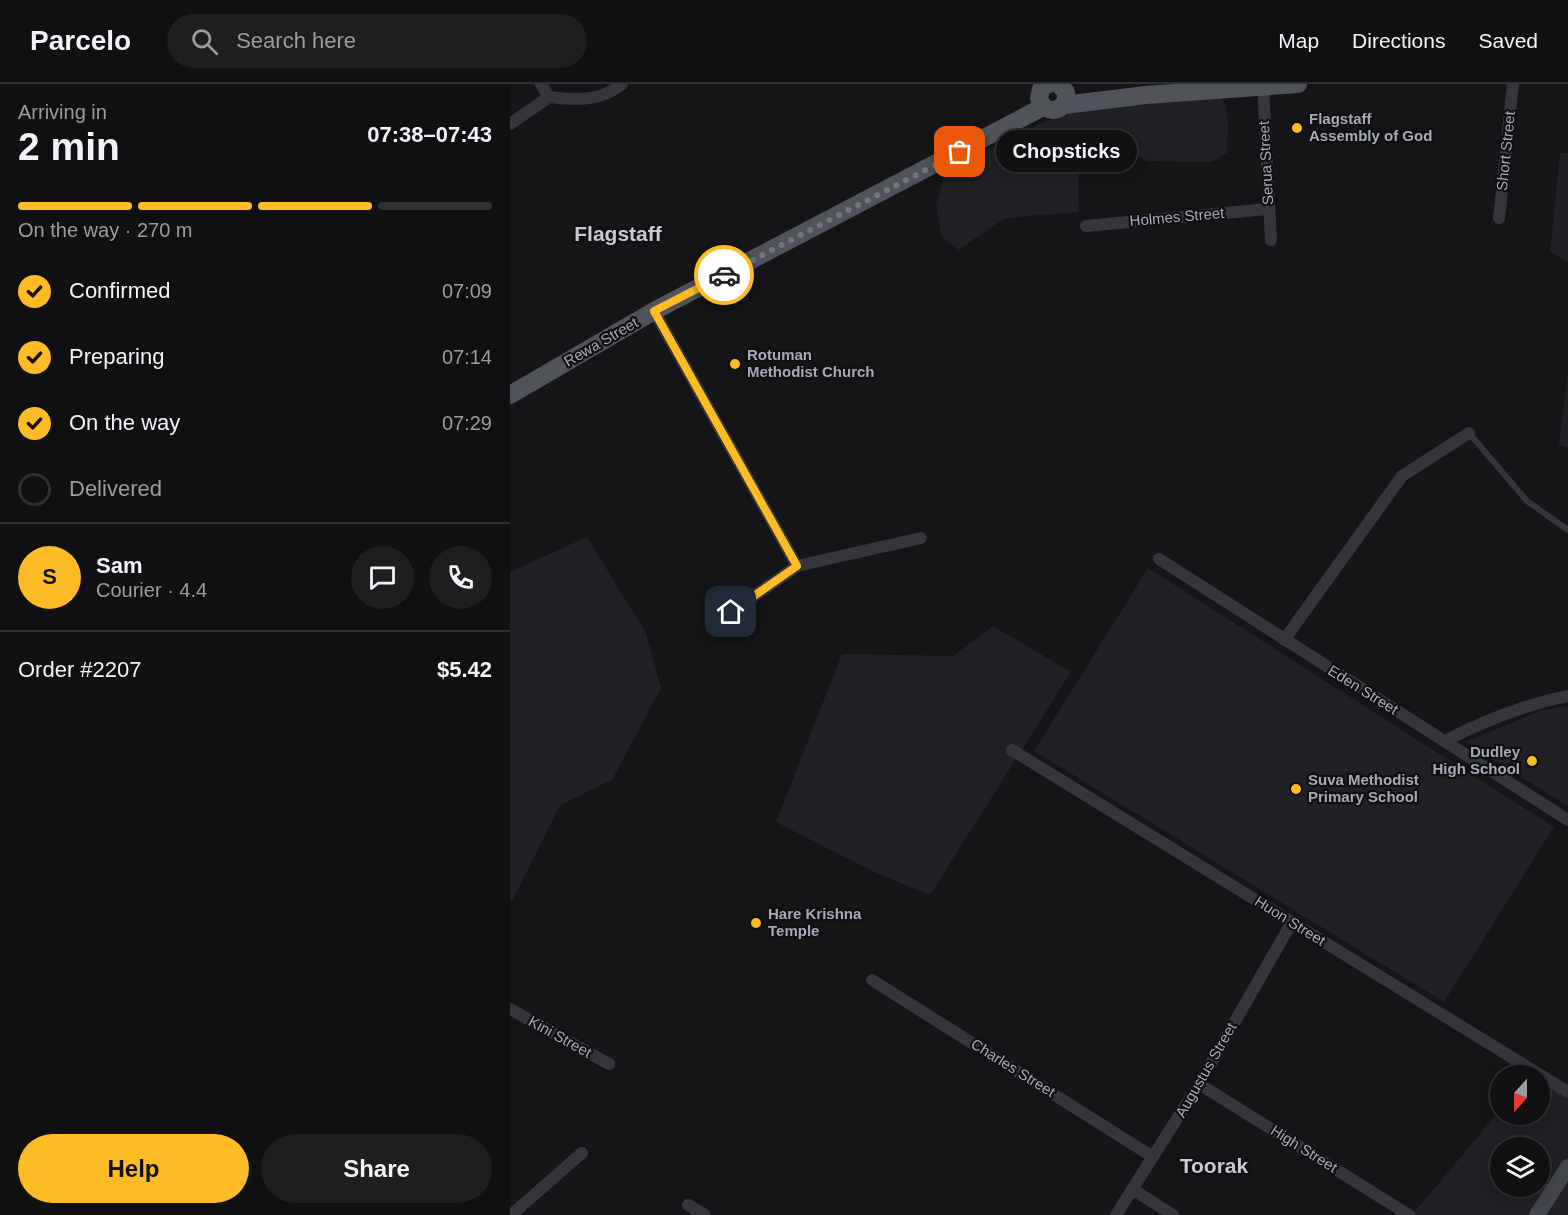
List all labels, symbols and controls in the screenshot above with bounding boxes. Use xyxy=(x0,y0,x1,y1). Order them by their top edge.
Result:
search box xyxy=(167,14,587,68)
text: Parcelo xyxy=(30,25,131,56)
icon: search xyxy=(188,25,221,58)
text: Search here xyxy=(236,28,356,53)
text: Map xyxy=(1278,29,1319,52)
text: Directions xyxy=(1352,29,1445,52)
text: Saved xyxy=(1478,29,1538,52)
text: Arriving in xyxy=(18,101,107,123)
street label: Short Street xyxy=(1493,109,1518,192)
place label: Flagstaff Assembly of God xyxy=(1309,110,1432,144)
street label: Serua Street xyxy=(1255,120,1276,206)
marker: Flagstaff Assembly of God xyxy=(1290,121,1304,135)
text: 07:38–07:43 xyxy=(367,122,492,147)
text: 2 min xyxy=(18,125,120,168)
pin xyxy=(934,126,985,177)
callout: Chopsticks xyxy=(996,131,1137,173)
icon: bag xyxy=(943,135,976,168)
text: Chopsticks xyxy=(1013,140,1120,162)
street label: Holmes Street xyxy=(1129,204,1226,229)
text: On the way · 270 m xyxy=(18,219,193,241)
district label: Flagstaff xyxy=(574,222,663,245)
courier xyxy=(694,245,754,305)
icon: car xyxy=(708,259,741,292)
icon: check xyxy=(18,275,51,308)
text: Confirmed xyxy=(69,278,170,303)
text: 07:09 xyxy=(442,280,492,302)
street label: Rewa Street xyxy=(561,313,641,370)
icon: check xyxy=(18,341,51,374)
text: Preparing xyxy=(69,344,164,369)
text: 07:14 xyxy=(442,346,492,368)
place label: Rotuman Methodist Church xyxy=(747,346,875,380)
marker: Rotuman Methodist Church xyxy=(728,357,742,371)
icon: check xyxy=(18,407,51,440)
text: On the way xyxy=(69,410,180,435)
text: 07:29 xyxy=(442,412,492,434)
text: Delivered xyxy=(69,476,162,501)
button: chat xyxy=(351,546,414,609)
button: phone xyxy=(429,546,492,609)
text: Sam xyxy=(96,553,142,578)
text: S xyxy=(42,564,57,589)
text: Courier · 4.4 xyxy=(96,579,207,601)
pin xyxy=(705,586,756,637)
icon: home xyxy=(714,595,747,628)
text: Order #2207 xyxy=(18,657,142,682)
text: $5.42 xyxy=(437,657,492,682)
street label: Eden Street xyxy=(1325,661,1402,718)
place label: Dudley High School xyxy=(1433,743,1521,777)
marker: Dudley High School xyxy=(1525,754,1539,768)
place label: Suva Methodist Primary School xyxy=(1308,771,1419,805)
marker: Suva Methodist Primary School xyxy=(1289,782,1303,796)
street label: Huon Street xyxy=(1252,892,1329,949)
place label: Hare Krishna Temple xyxy=(768,905,862,939)
marker: Hare Krishna Temple xyxy=(749,916,763,930)
street label: Kini Street xyxy=(526,1012,595,1061)
street label: Augustus Street xyxy=(1172,1019,1240,1120)
street label: Charles Street xyxy=(968,1035,1059,1101)
north arrow xyxy=(1490,1065,1550,1125)
map controls xyxy=(1490,1065,1550,1197)
street label: High Street xyxy=(1268,1121,1341,1176)
button: Help xyxy=(18,1134,249,1203)
button: Share xyxy=(261,1134,492,1203)
button: layers xyxy=(1490,1137,1550,1197)
district label: Toorak xyxy=(1180,1154,1249,1177)

